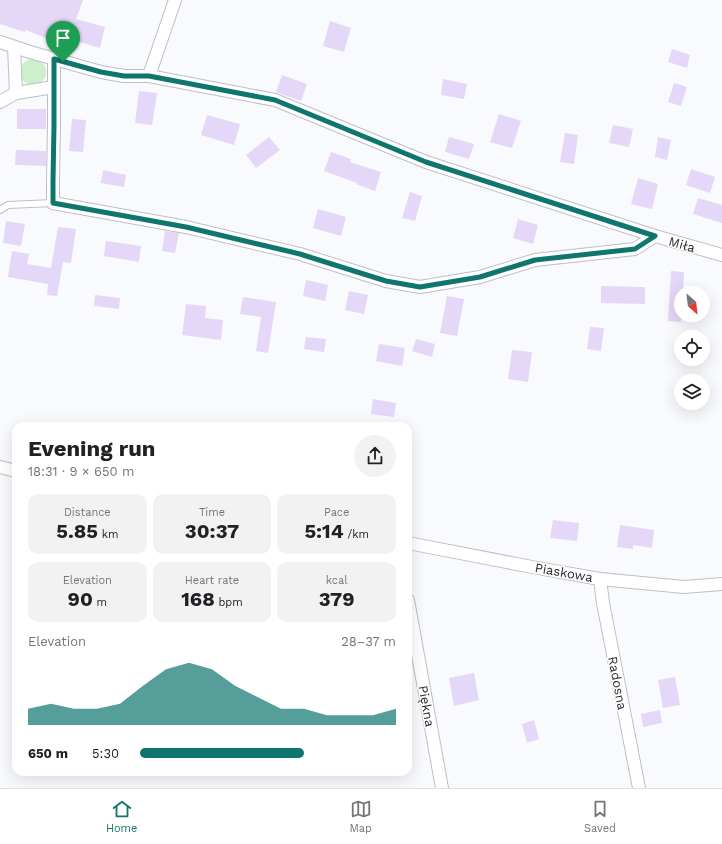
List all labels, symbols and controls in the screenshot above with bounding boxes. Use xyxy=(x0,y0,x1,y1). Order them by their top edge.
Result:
pin xyxy=(46,21,80,62)
icon: arrive xyxy=(52,27,74,49)
street label: Miła xyxy=(667,234,697,256)
north arrow xyxy=(674,286,710,322)
map controls xyxy=(674,286,710,410)
button: locate xyxy=(674,330,710,366)
button: layers xyxy=(674,374,710,410)
button: share xyxy=(354,435,396,477)
text: Evening run xyxy=(28,436,156,461)
text: 18:31 · 9 × 650 m xyxy=(28,464,135,479)
text: Distance xyxy=(64,506,111,519)
text: Time xyxy=(199,506,225,519)
text: Pace xyxy=(324,506,349,519)
text: 5.85 xyxy=(56,519,98,543)
text: 30:37 xyxy=(185,519,239,543)
text: 5:14 xyxy=(304,519,344,543)
text: km xyxy=(98,528,118,541)
text: /km xyxy=(344,528,369,541)
street label: Piaskowa xyxy=(534,560,595,585)
text: Elevation xyxy=(63,574,112,587)
text: Heart rate xyxy=(185,574,239,587)
text: kcal xyxy=(326,574,348,587)
text: 90 xyxy=(68,587,93,611)
text: 168 xyxy=(181,587,215,611)
text: 379 xyxy=(319,587,355,611)
text: m xyxy=(93,596,107,609)
text: bpm xyxy=(215,596,243,609)
text: Elevation xyxy=(28,634,86,649)
text: 28–37 m xyxy=(341,634,396,649)
street label: Radosna xyxy=(605,655,630,712)
street label: Piękna xyxy=(416,684,438,729)
text: 650 m xyxy=(28,746,68,761)
text: 5:30 xyxy=(92,746,119,761)
tab: Home xyxy=(106,798,137,835)
tab: Map xyxy=(349,798,372,835)
tab: Saved xyxy=(584,798,616,835)

